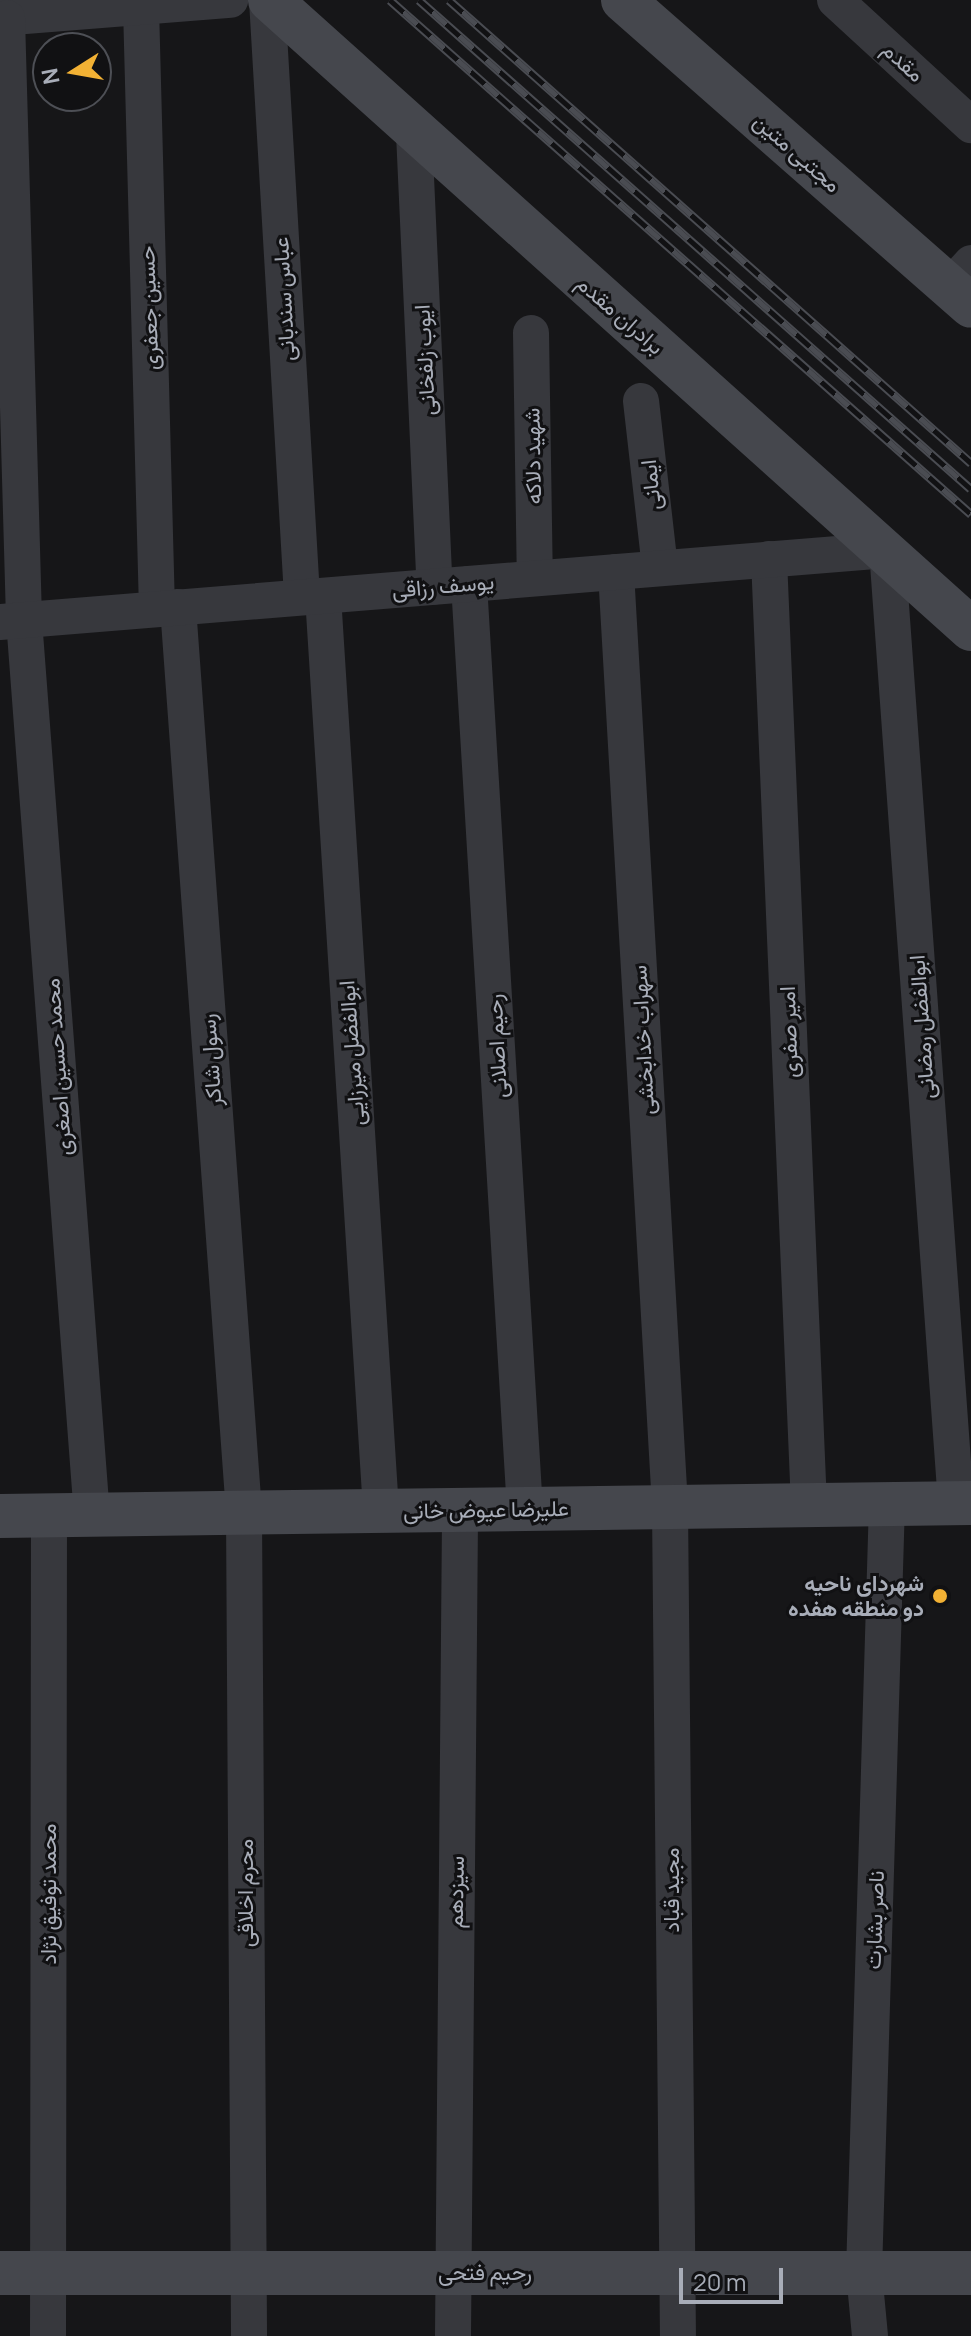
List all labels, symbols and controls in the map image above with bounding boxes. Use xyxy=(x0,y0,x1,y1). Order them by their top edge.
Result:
north arrow xyxy=(32,32,112,112)
street label: مقدم xyxy=(877,36,929,88)
text: N xyxy=(34,66,67,87)
street label: مجتبی متین xyxy=(748,108,846,198)
street label: عباس سندبانی xyxy=(268,236,300,362)
street label: حسین جعفری xyxy=(134,245,164,371)
street label: برادران مقدم xyxy=(571,270,669,360)
street label: ایوب زلفخانی xyxy=(409,304,441,416)
street label: شهید دلاکه xyxy=(519,407,547,505)
street label: ایمانی xyxy=(635,458,667,512)
street label: یوسف رزاقی xyxy=(391,568,495,604)
street label: ابوالفضل رمضانی xyxy=(904,954,940,1100)
street label: سهراب خدابخشی xyxy=(626,964,660,1116)
street label: محمد حسین اصغری xyxy=(39,977,77,1157)
street label: ابوالفضل میرزایی xyxy=(334,979,370,1127)
street label: امیر صفری xyxy=(774,986,804,1078)
street label: رحیم اصلانی xyxy=(481,993,513,1099)
street label: رسول شاکر xyxy=(195,1013,227,1107)
street label: علیرضا عیوض خانی xyxy=(403,1495,569,1525)
place label: شهردای ناحیه دو منطقه هفده xyxy=(788,1570,924,1622)
marker: شهردای ناحیه دو منطقه هفده xyxy=(931,1587,949,1605)
street label: محمد توفیق ‌نژاد xyxy=(36,1824,62,1964)
street label: محرم اخلاقی xyxy=(233,1839,259,1947)
street label: مجید قباد xyxy=(659,1848,685,1932)
street label: سیزدهم xyxy=(442,1855,470,1929)
street label: ناصر بشارت xyxy=(860,1870,890,1970)
scale bar xyxy=(683,2252,787,2302)
street label: رحیم فتحی xyxy=(438,2260,532,2286)
text: 20 m xyxy=(693,2265,746,2298)

